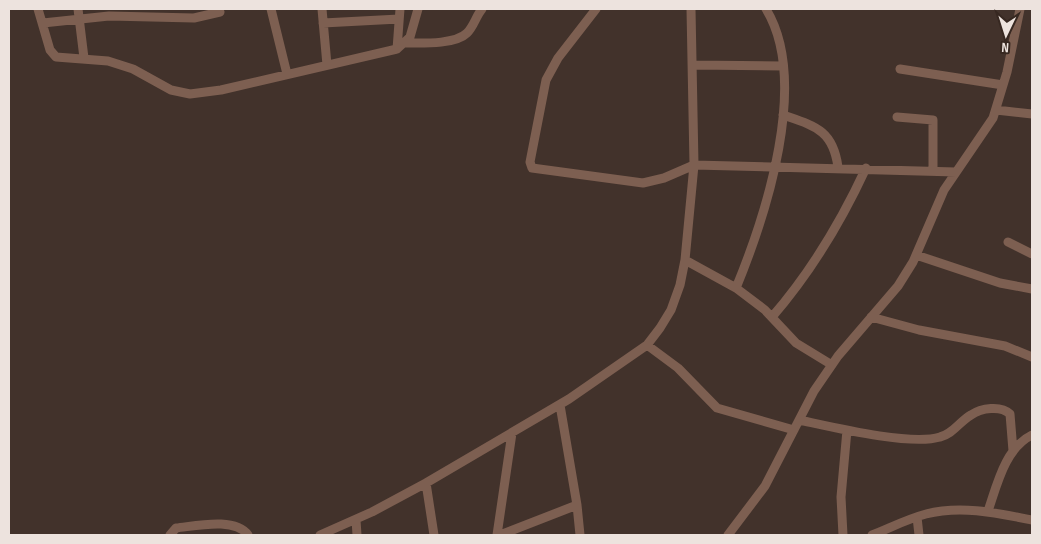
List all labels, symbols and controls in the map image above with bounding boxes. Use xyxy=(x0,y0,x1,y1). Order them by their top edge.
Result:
north arrow xyxy=(981,10,1031,60)
text: N xyxy=(1001,39,1009,56)

